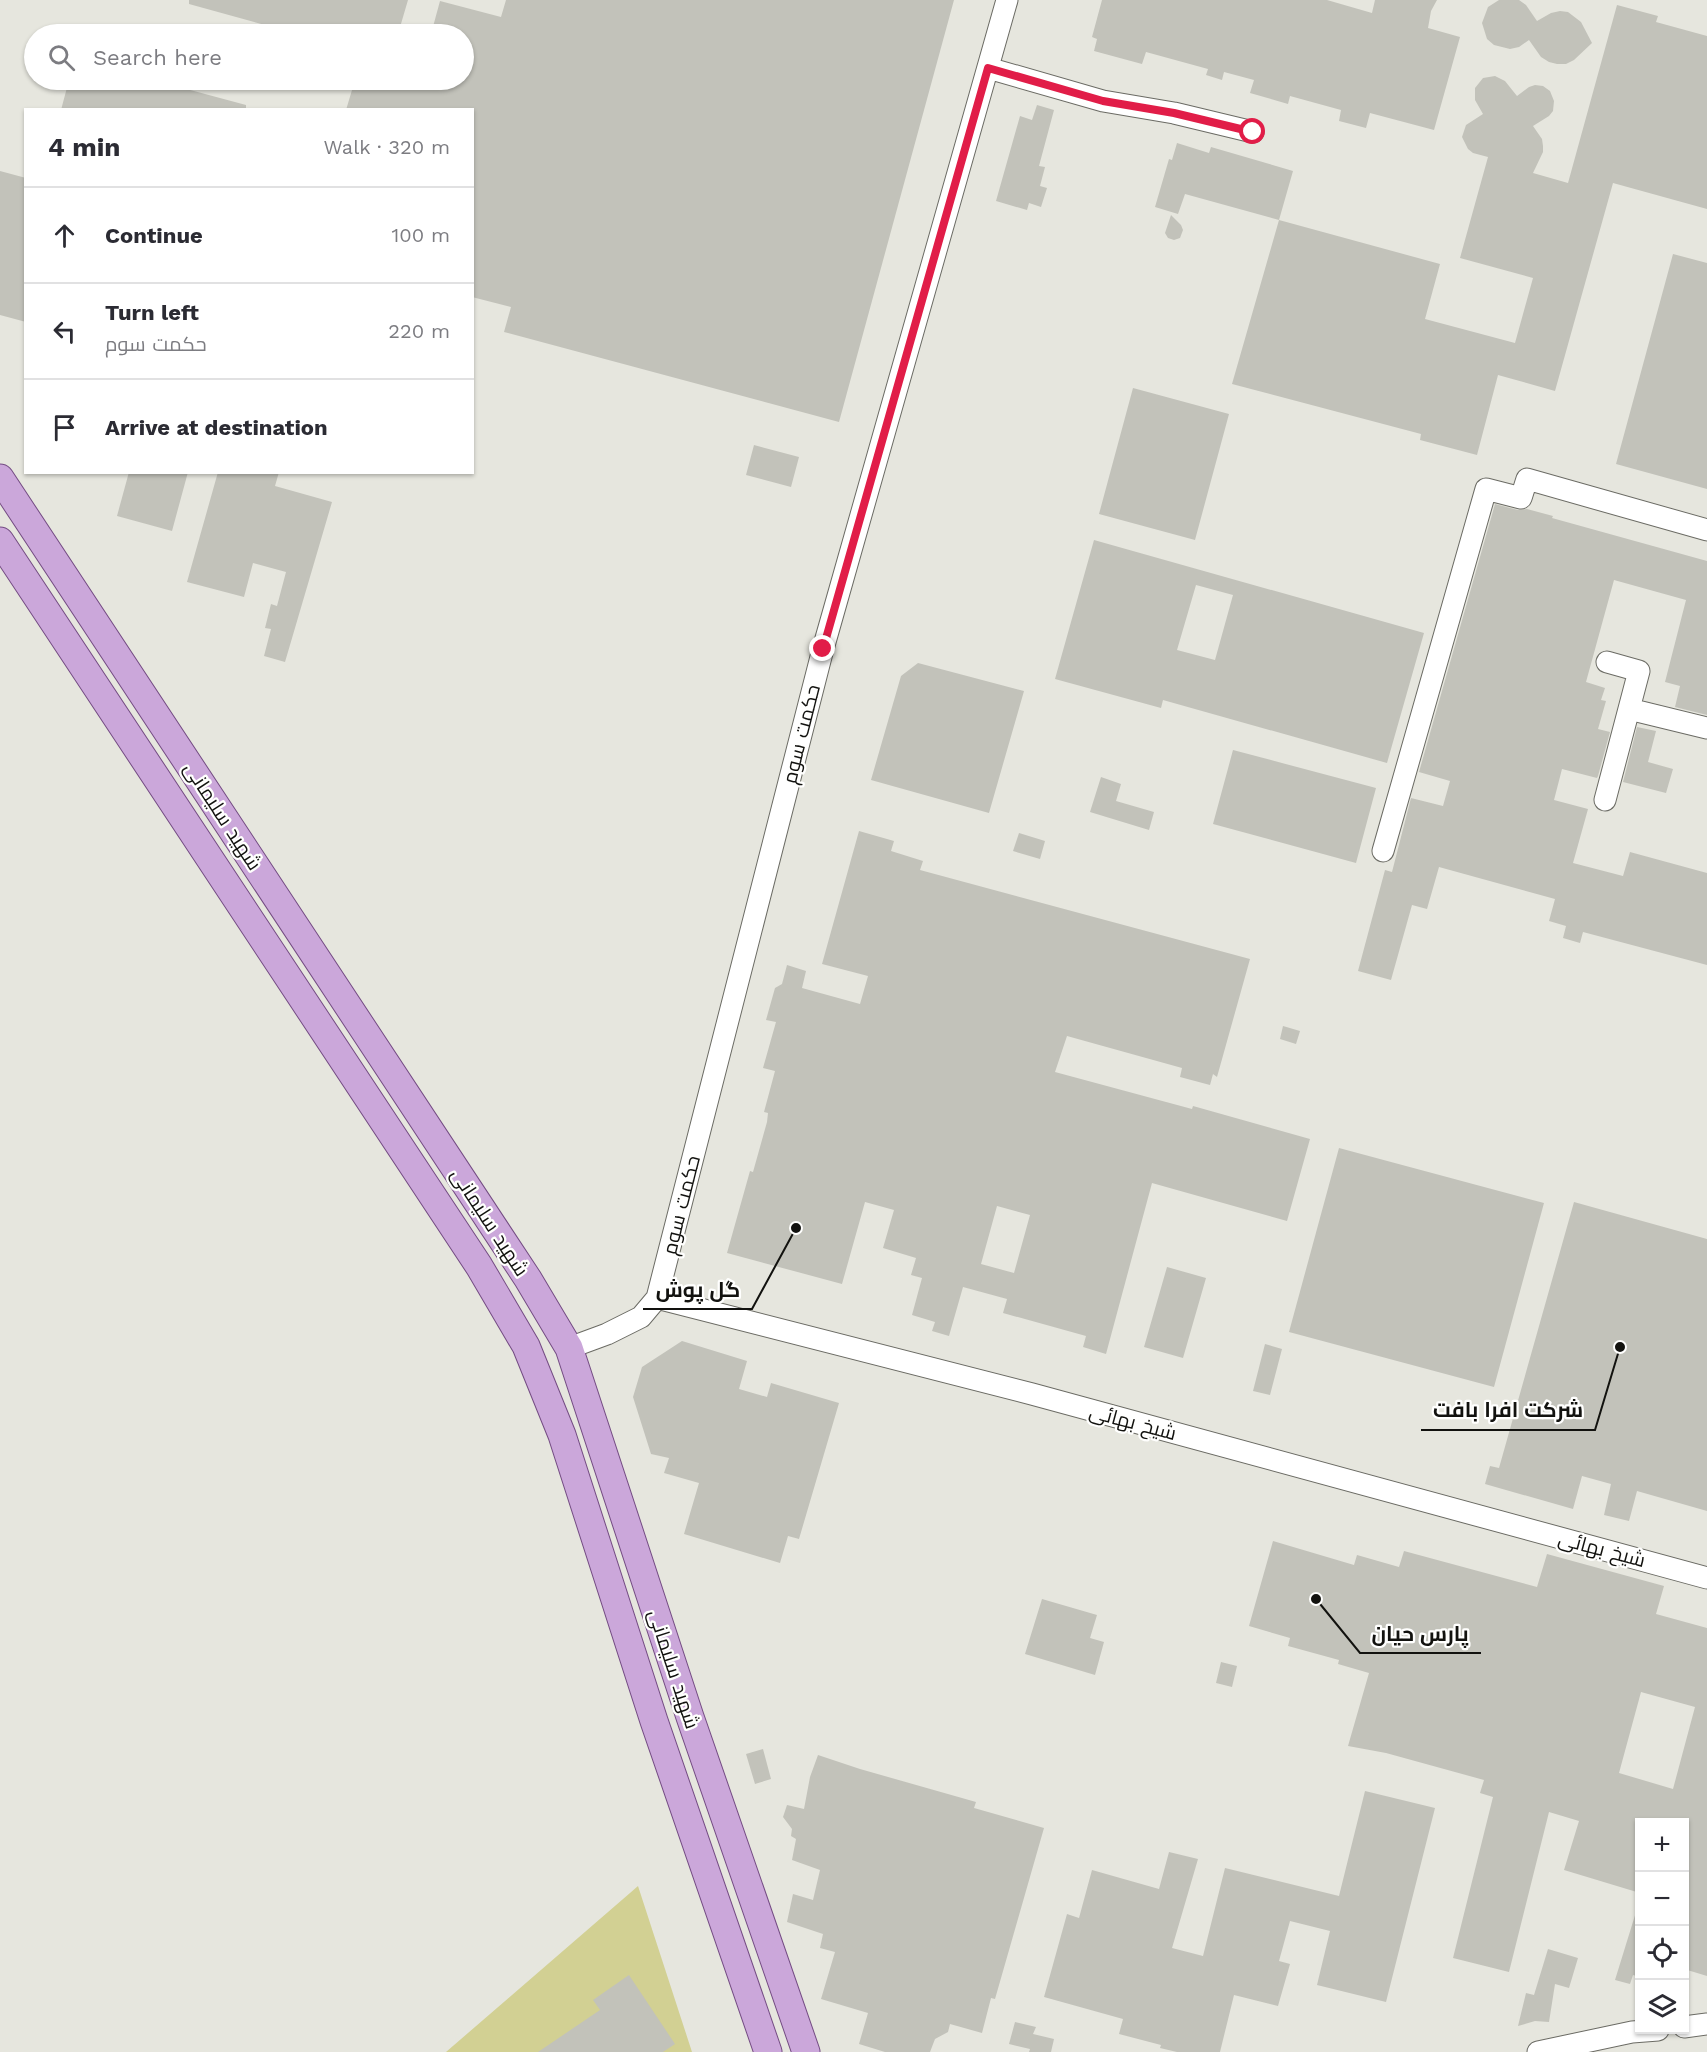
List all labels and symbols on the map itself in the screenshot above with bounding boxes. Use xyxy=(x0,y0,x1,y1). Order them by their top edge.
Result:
route start xyxy=(1239,118,1265,144)
route end xyxy=(809,635,835,661)
street label: حکمت سوم xyxy=(777,682,827,787)
street label: شهید سلیمانی xyxy=(178,757,267,875)
street label: حکمت سوم xyxy=(657,1153,707,1258)
street label: شهید سلیمانی xyxy=(445,1163,534,1281)
callout: گل پوش xyxy=(643,1270,752,1309)
text: گل پوش xyxy=(656,1277,740,1305)
callout: شرکت افرا بافت xyxy=(1421,1391,1595,1430)
text: شرکت افرا بافت xyxy=(1433,1397,1583,1422)
street label: شیخ بهائی xyxy=(1086,1399,1179,1447)
street label: شیخ بهائی xyxy=(1555,1526,1648,1574)
street label: شهید سلیمانی xyxy=(642,1606,705,1732)
callout: پارس حیان xyxy=(1360,1614,1481,1653)
text: پارس حیان xyxy=(1371,1621,1469,1649)

